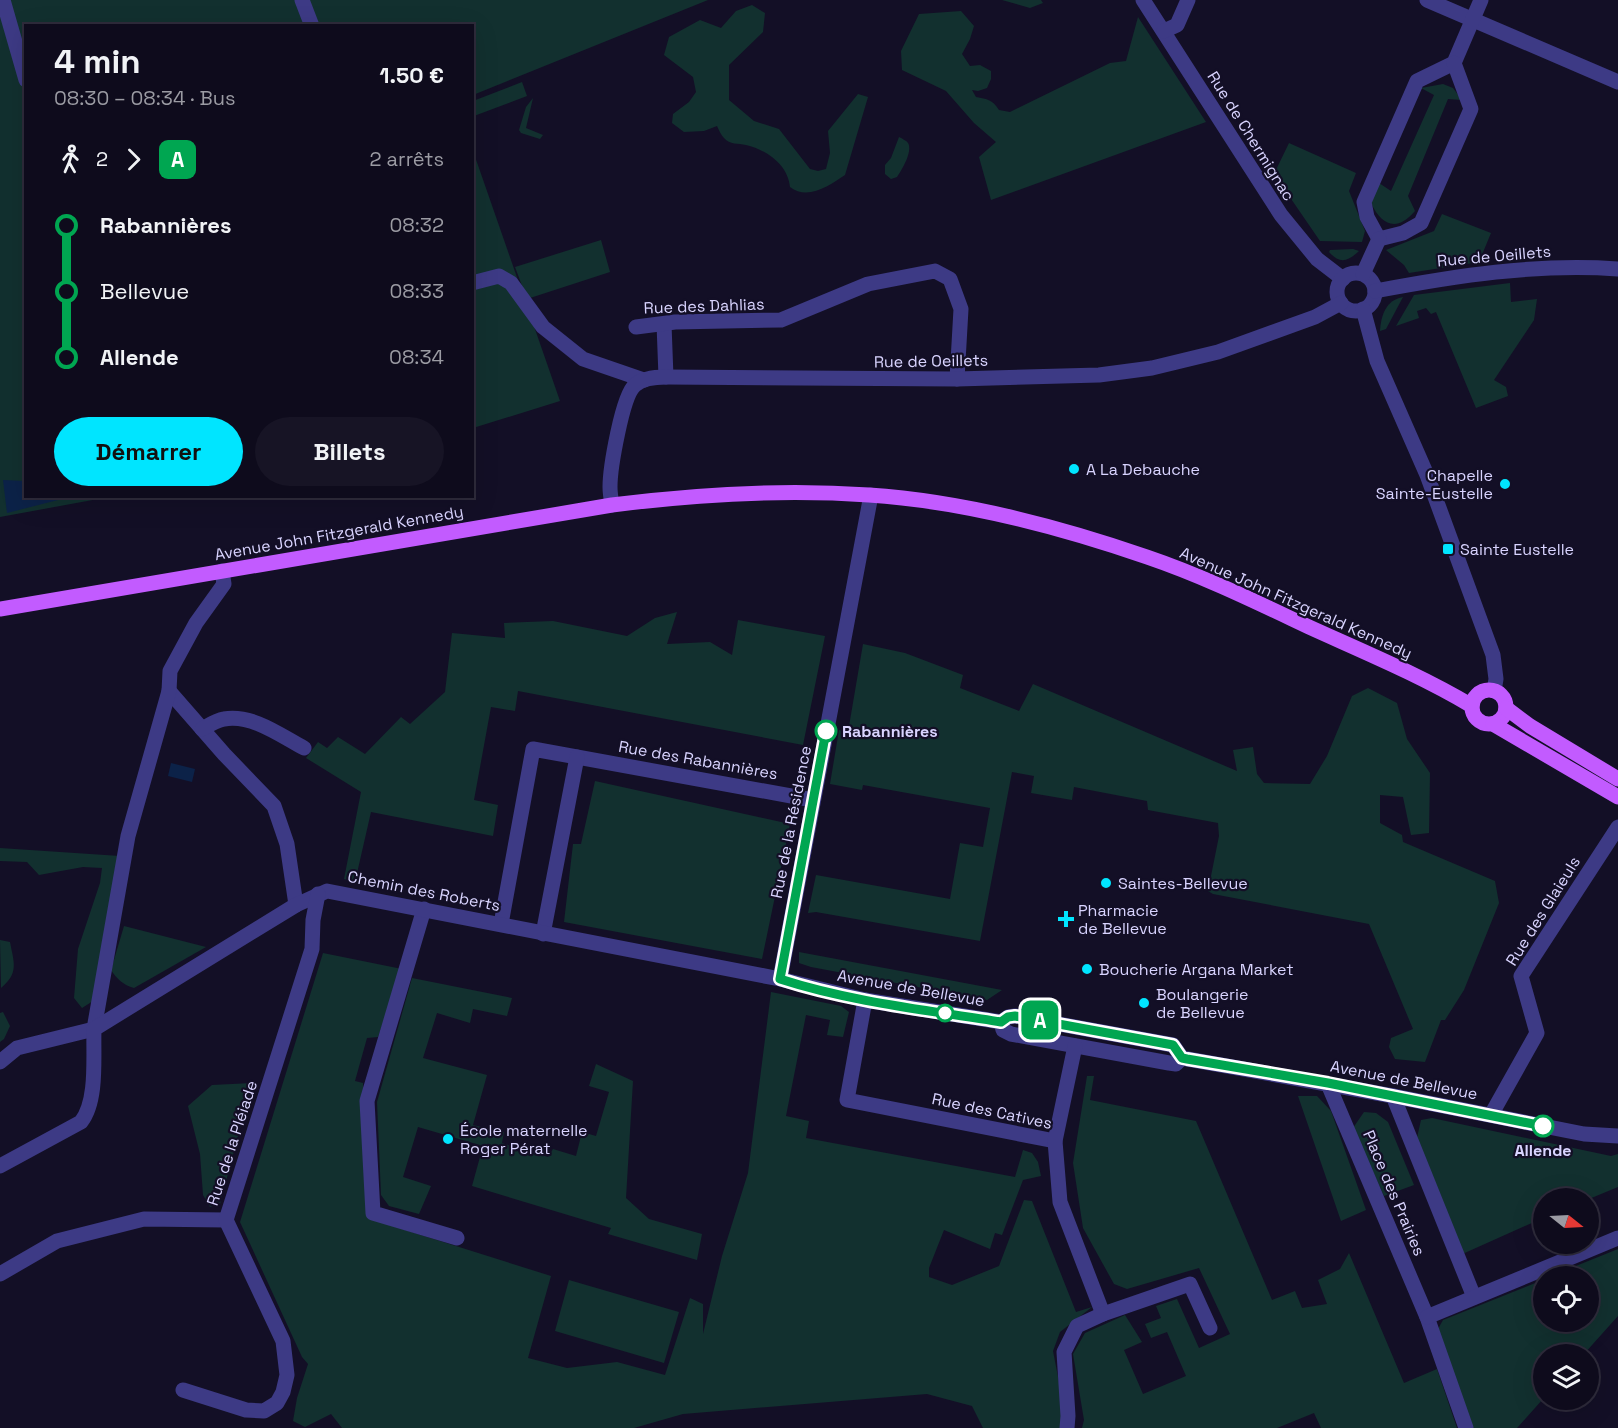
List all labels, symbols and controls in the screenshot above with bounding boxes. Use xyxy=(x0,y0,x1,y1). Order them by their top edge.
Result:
text: 4 min xyxy=(54,41,141,83)
text: 1.50 € xyxy=(380,61,444,89)
street label: Rue de Chermignac xyxy=(1203,67,1299,205)
text: 08:30 – 08:34 · Bus xyxy=(54,85,235,111)
icon: walk xyxy=(54,143,87,176)
icon: forward xyxy=(117,143,150,176)
text: 2 xyxy=(96,146,108,172)
text: A xyxy=(171,146,184,173)
text: 2 arrêts xyxy=(369,146,444,172)
text: Rabannières xyxy=(100,211,232,239)
text: 08:32 xyxy=(390,212,444,238)
street label: Rue de Oeillets xyxy=(1436,241,1552,271)
text: Bellevue xyxy=(100,277,189,305)
text: 08:33 xyxy=(390,278,444,304)
street label: Rue des Dahlias xyxy=(643,293,765,319)
text: Allende xyxy=(100,343,179,371)
text: 08:34 xyxy=(389,344,444,370)
street label: Rue de Oeillets xyxy=(874,350,988,372)
button: Démarrer xyxy=(54,417,243,486)
button: Billets xyxy=(255,417,444,486)
place label: A La Debauche xyxy=(1086,459,1200,480)
marker: A La Debauche xyxy=(1067,462,1081,476)
place label: Chapelle Sainte-Eustelle xyxy=(1376,465,1493,504)
marker: Chapelle Sainte-Eustelle xyxy=(1498,477,1512,491)
street label: Avenue John Fitzgerald Kennedy xyxy=(213,501,465,565)
place label: Sainte Eustelle xyxy=(1460,539,1574,560)
street label: Avenue John Fitzgerald Kennedy xyxy=(1176,542,1416,664)
marker: Sainte Eustelle xyxy=(1441,542,1455,556)
marker: Rabannières xyxy=(815,720,837,742)
place label: Rabannières xyxy=(842,721,938,742)
street label: Rue des Rabannières xyxy=(617,736,779,784)
street label: Rue de la Résidence xyxy=(766,744,816,900)
street label: Rue des Glaieuls xyxy=(1501,852,1585,970)
street label: Chemin des Roberts xyxy=(346,866,502,916)
place label: Saintes-Bellevue xyxy=(1118,873,1248,894)
marker: Saintes-Bellevue xyxy=(1099,876,1113,890)
place label: Pharmacie de Bellevue xyxy=(1078,900,1167,939)
marker: Pharmacie de Bellevue xyxy=(1059,912,1073,926)
place label: Boucherie Argana Market xyxy=(1099,959,1294,980)
marker: Boucherie Argana Market xyxy=(1080,962,1094,976)
street label: Avenue de Bellevue xyxy=(836,965,986,1011)
place label: Boulangerie de Bellevue xyxy=(1156,984,1248,1023)
marker: Boulangerie de Bellevue xyxy=(1137,996,1151,1010)
line badge: A xyxy=(1020,1000,1060,1040)
unlabelled marker xyxy=(936,1004,954,1022)
text: A xyxy=(1033,1007,1047,1034)
street label: Avenue de Bellevue xyxy=(1329,1055,1479,1105)
street label: Rue de la Pléiade xyxy=(202,1078,262,1208)
street label: Rue des Catives xyxy=(930,1088,1054,1134)
marker: Allende xyxy=(1532,1115,1554,1137)
place label: École maternelle Roger Pérat xyxy=(460,1120,588,1159)
street label: Place des Prairies xyxy=(1358,1127,1430,1259)
marker: École maternelle Roger Pérat xyxy=(441,1132,455,1146)
place label: Allende xyxy=(1514,1140,1572,1161)
north arrow xyxy=(1533,1188,1599,1254)
map controls xyxy=(1533,1188,1599,1410)
button: locate xyxy=(1533,1266,1599,1332)
button: layers xyxy=(1533,1344,1599,1410)

